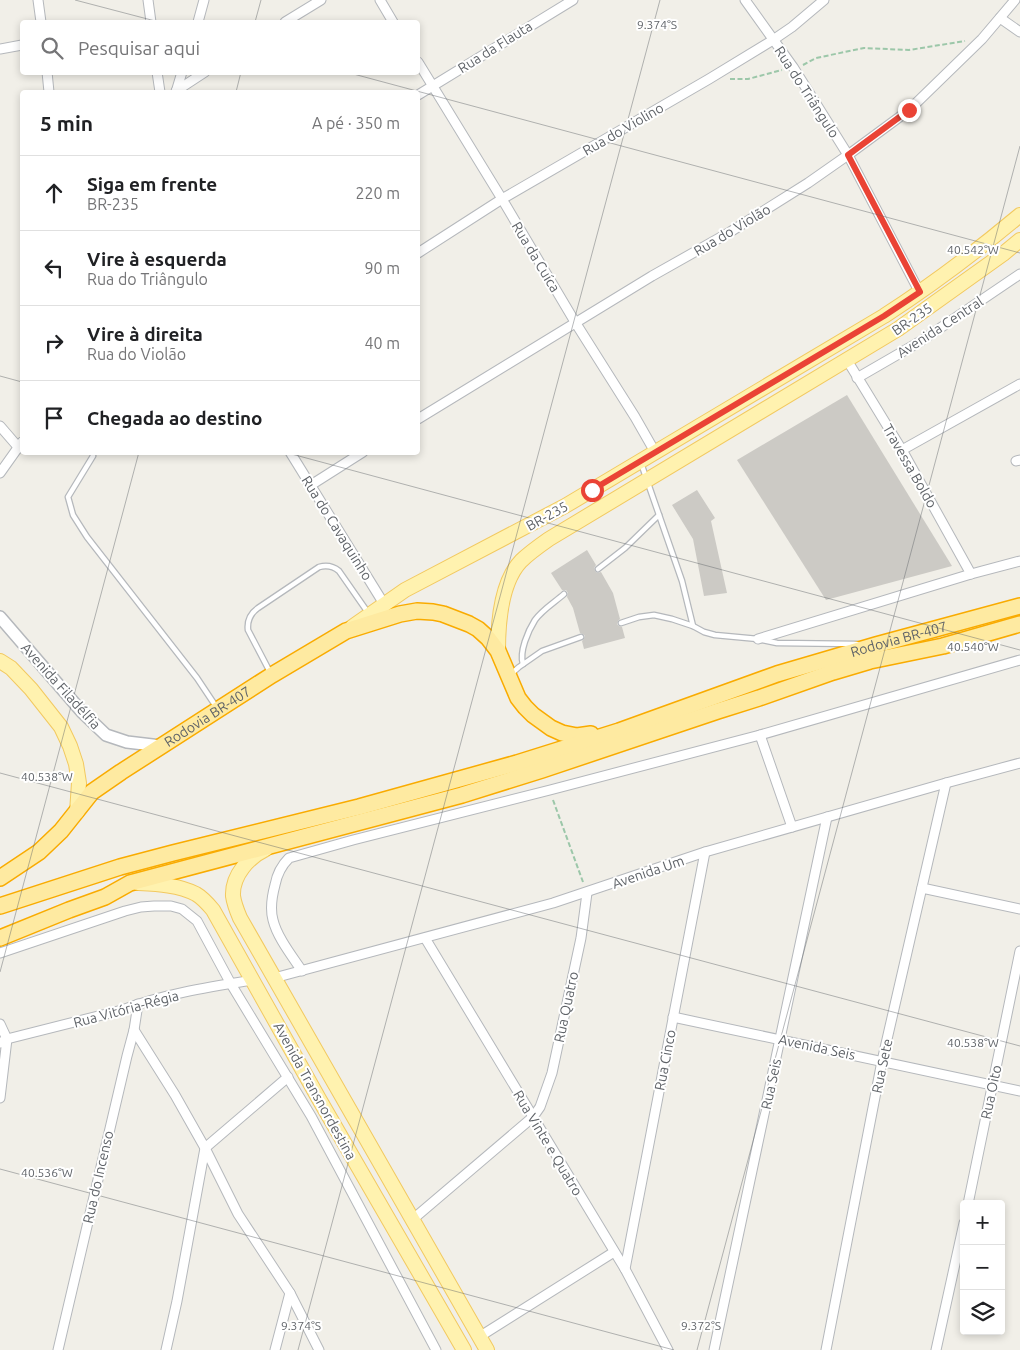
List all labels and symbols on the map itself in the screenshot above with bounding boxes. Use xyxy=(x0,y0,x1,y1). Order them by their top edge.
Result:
street label: Rua da Flauta xyxy=(455,18,535,76)
text: 9.374°S xyxy=(637,18,677,31)
street label: Rua do Triângulo xyxy=(771,43,843,141)
street label: Rua do Violino xyxy=(580,99,666,159)
route end xyxy=(898,99,921,122)
street label: Rua do Violão xyxy=(691,201,773,259)
street label: Rua da Cuíca xyxy=(509,219,563,295)
text: 40.542°W xyxy=(947,243,999,256)
street label: Avenida Central xyxy=(894,293,986,361)
street label: BR-235 xyxy=(889,299,935,339)
street label: Travessa Boldo xyxy=(880,421,940,511)
street label: Rua do Cavaquinho xyxy=(298,473,376,583)
route start xyxy=(581,479,604,502)
street label: BR-235 xyxy=(523,498,571,534)
street label: Rodovia BR-407 xyxy=(849,618,949,660)
street label: Avenida Filadélfia xyxy=(18,640,104,732)
text: 40.540°W xyxy=(947,640,999,653)
street label: Rodovia BR-407 xyxy=(161,683,253,750)
text: 40.538°W xyxy=(21,770,73,783)
street label: Avenida Um xyxy=(610,852,686,892)
street label: Rua Quatro xyxy=(551,970,581,1044)
street label: Rua Vitória-Régia xyxy=(72,987,180,1031)
street label: Avenida Transnordestina xyxy=(270,1019,360,1163)
street label: Rua Cinco xyxy=(651,1028,679,1092)
street label: Avenida Seis xyxy=(777,1031,857,1063)
text: 40.538°W xyxy=(947,1036,999,1049)
street label: Rua Sete xyxy=(868,1037,896,1095)
street label: Rua Seis xyxy=(758,1057,784,1111)
street label: Rua Oito xyxy=(977,1063,1005,1121)
street label: Rua Vinte e Quatro xyxy=(510,1087,586,1199)
street label: Rua do Incenso xyxy=(80,1129,116,1225)
text: 40.536°W xyxy=(21,1166,73,1179)
text: 9.374°S xyxy=(281,1319,321,1332)
text: 9.372°S xyxy=(681,1319,721,1332)

